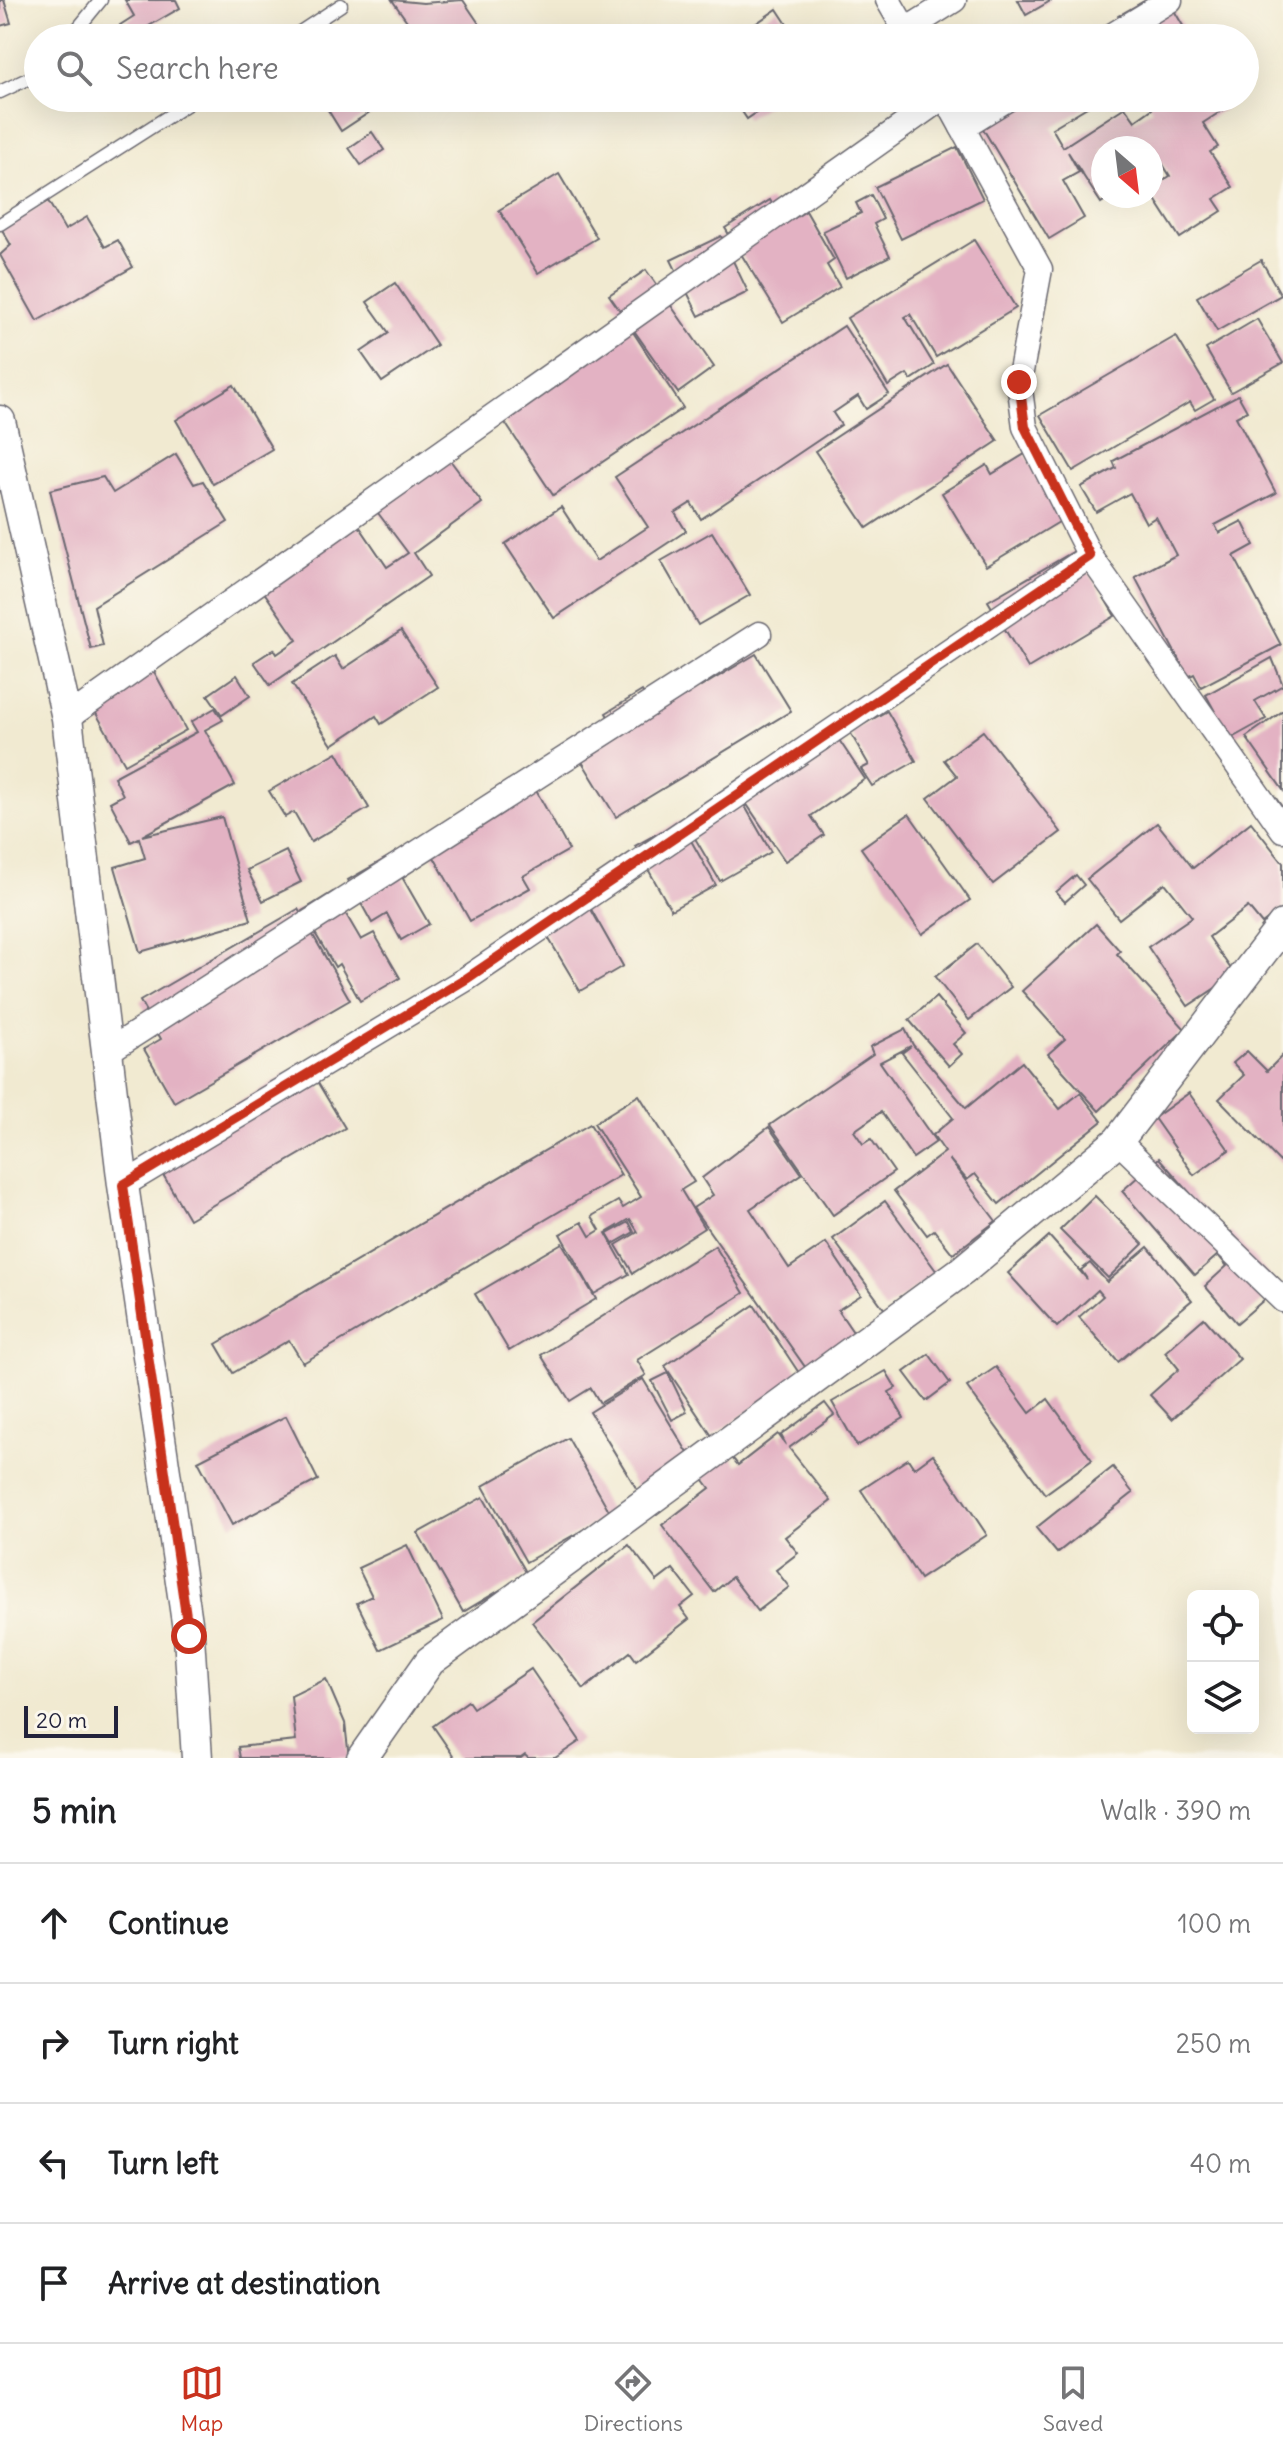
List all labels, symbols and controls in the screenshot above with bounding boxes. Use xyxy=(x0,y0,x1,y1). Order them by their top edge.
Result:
search box xyxy=(24,24,1259,112)
icon: search xyxy=(52,46,96,90)
text: Search here xyxy=(116,49,279,87)
north arrow xyxy=(1091,136,1163,208)
route end xyxy=(1001,364,1037,400)
map controls xyxy=(1187,1590,1259,1734)
button: locate xyxy=(1187,1590,1259,1662)
route start xyxy=(171,1618,207,1654)
button: layers xyxy=(1187,1662,1259,1734)
scale bar xyxy=(24,1702,118,1738)
text: 20 m xyxy=(36,1706,87,1734)
text: 5 min xyxy=(32,1789,117,1832)
text: Walk · 390 m xyxy=(1100,1794,1251,1827)
icon: ahead xyxy=(32,1901,76,1945)
text: Continue xyxy=(108,1904,229,1942)
text: 100 m xyxy=(1177,1907,1251,1940)
icon: right xyxy=(32,2021,76,2065)
text: Turn right xyxy=(108,2024,239,2062)
text: 250 m xyxy=(1176,2027,1251,2060)
icon: left xyxy=(32,2141,76,2185)
text: Turn left xyxy=(108,2144,219,2182)
text: 40 m xyxy=(1190,2147,1251,2180)
icon: arrive xyxy=(32,2261,76,2305)
text: Arrive at destination xyxy=(108,2264,380,2302)
tab: Map xyxy=(180,2361,224,2437)
tab: Directions xyxy=(584,2361,683,2437)
tab: Saved xyxy=(1043,2361,1103,2437)

